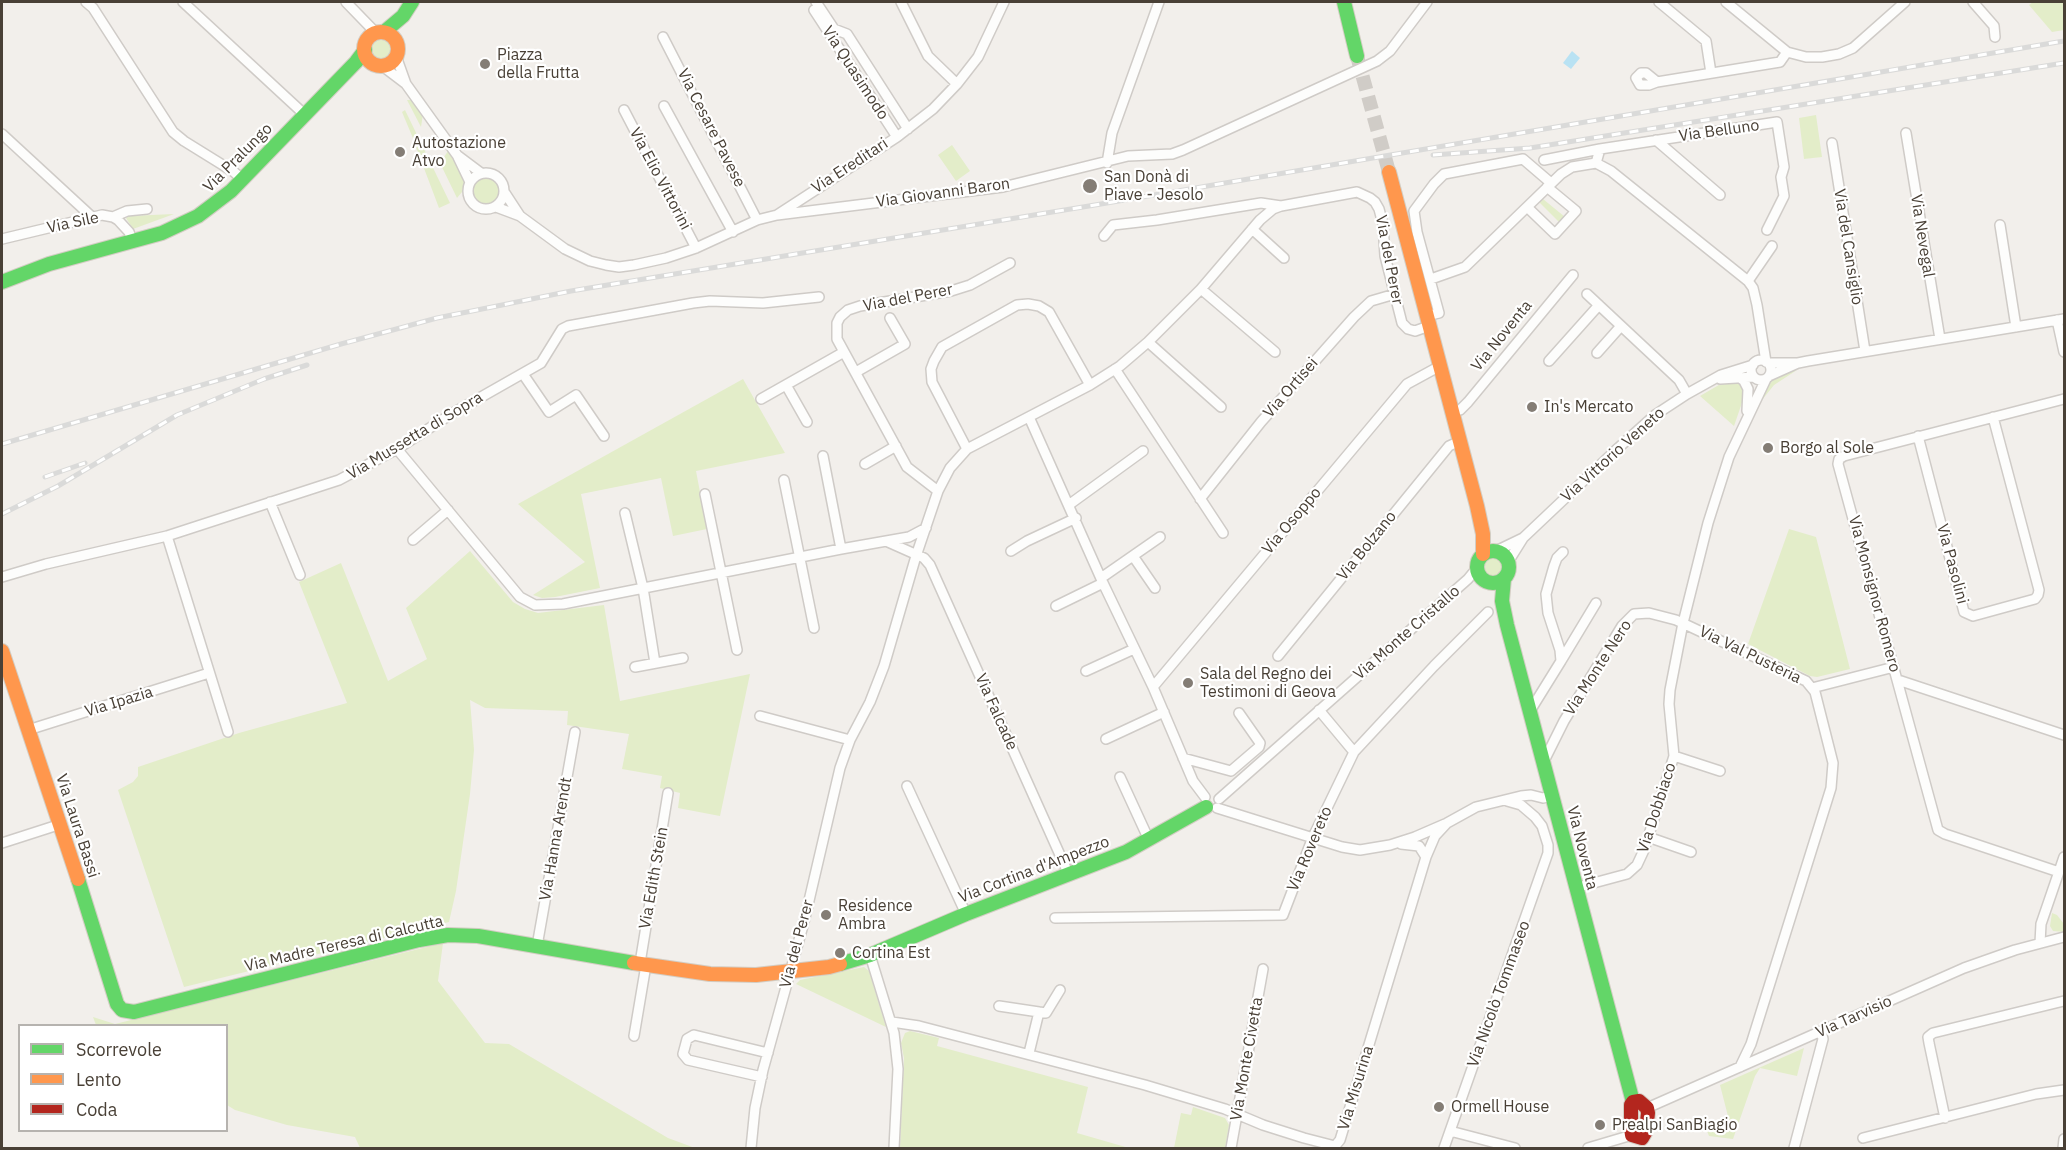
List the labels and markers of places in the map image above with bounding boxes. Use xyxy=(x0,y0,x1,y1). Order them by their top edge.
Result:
place label: Piazza della Frutta xyxy=(497,45,579,83)
marker: Piazza della Frutta xyxy=(478,57,492,71)
place label: Autostazione Atvo xyxy=(412,133,506,171)
marker: Autostazione Atvo xyxy=(393,145,407,159)
place label: San Donà di Piave - Jesolo xyxy=(1104,167,1204,205)
marker: San Donà di Piave - Jesolo xyxy=(1081,177,1099,195)
place label: In's Mercato xyxy=(1544,397,1633,417)
marker: In's Mercato xyxy=(1525,400,1539,414)
place label: Borgo al Sole xyxy=(1780,438,1874,458)
marker: Borgo al Sole xyxy=(1761,441,1775,455)
place label: Sala del Regno dei Testimoni di Geova xyxy=(1200,664,1336,702)
marker: Sala del Regno dei Testimoni di Geova xyxy=(1181,676,1195,690)
place label: Residence Ambra xyxy=(838,896,912,934)
marker: Residence Ambra xyxy=(819,908,833,922)
place label: Cortina Est xyxy=(852,943,930,963)
marker: Cortina Est xyxy=(833,946,847,960)
place label: Ormell House xyxy=(1451,1097,1549,1117)
marker: Ormell House xyxy=(1432,1100,1446,1114)
place label: Prealpi SanBiagio xyxy=(1612,1115,1737,1135)
marker: Prealpi SanBiagio xyxy=(1593,1118,1607,1132)

